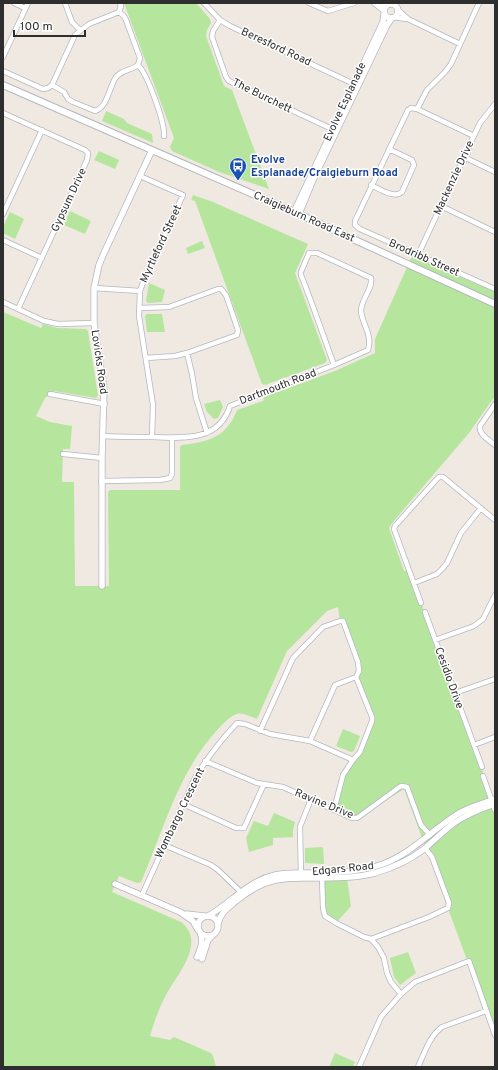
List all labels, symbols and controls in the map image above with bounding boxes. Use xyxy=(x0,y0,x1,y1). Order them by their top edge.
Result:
scale bar xyxy=(14,12,85,38)
text: 100 m xyxy=(20,19,53,35)
street label: Beresford Road xyxy=(239,25,313,69)
street label: Evolve Esplanade xyxy=(321,60,369,144)
street label: The Burchett xyxy=(230,76,294,116)
street label: Mackenzie Drive xyxy=(431,138,477,217)
place label: Evolve Esplanade/Craigieburn Road xyxy=(251,153,398,180)
bus stop icon: Evolve Esplanade/Craigieburn Road xyxy=(228,156,248,181)
street label: Gypsum Drive xyxy=(48,166,90,234)
street label: Craigieburn Road East xyxy=(251,188,357,246)
street label: Myrtleford Street xyxy=(137,203,185,285)
street label: Brodribb Street xyxy=(386,236,462,280)
street label: Lovicks Road xyxy=(88,329,110,395)
street label: Dartmouth Road xyxy=(237,366,319,408)
street label: Cesidio Drive xyxy=(431,645,467,711)
street label: Wombargo Crescent xyxy=(152,765,208,861)
street label: Ravine Drive xyxy=(292,786,356,822)
street label: Edgars Road xyxy=(311,859,375,879)

